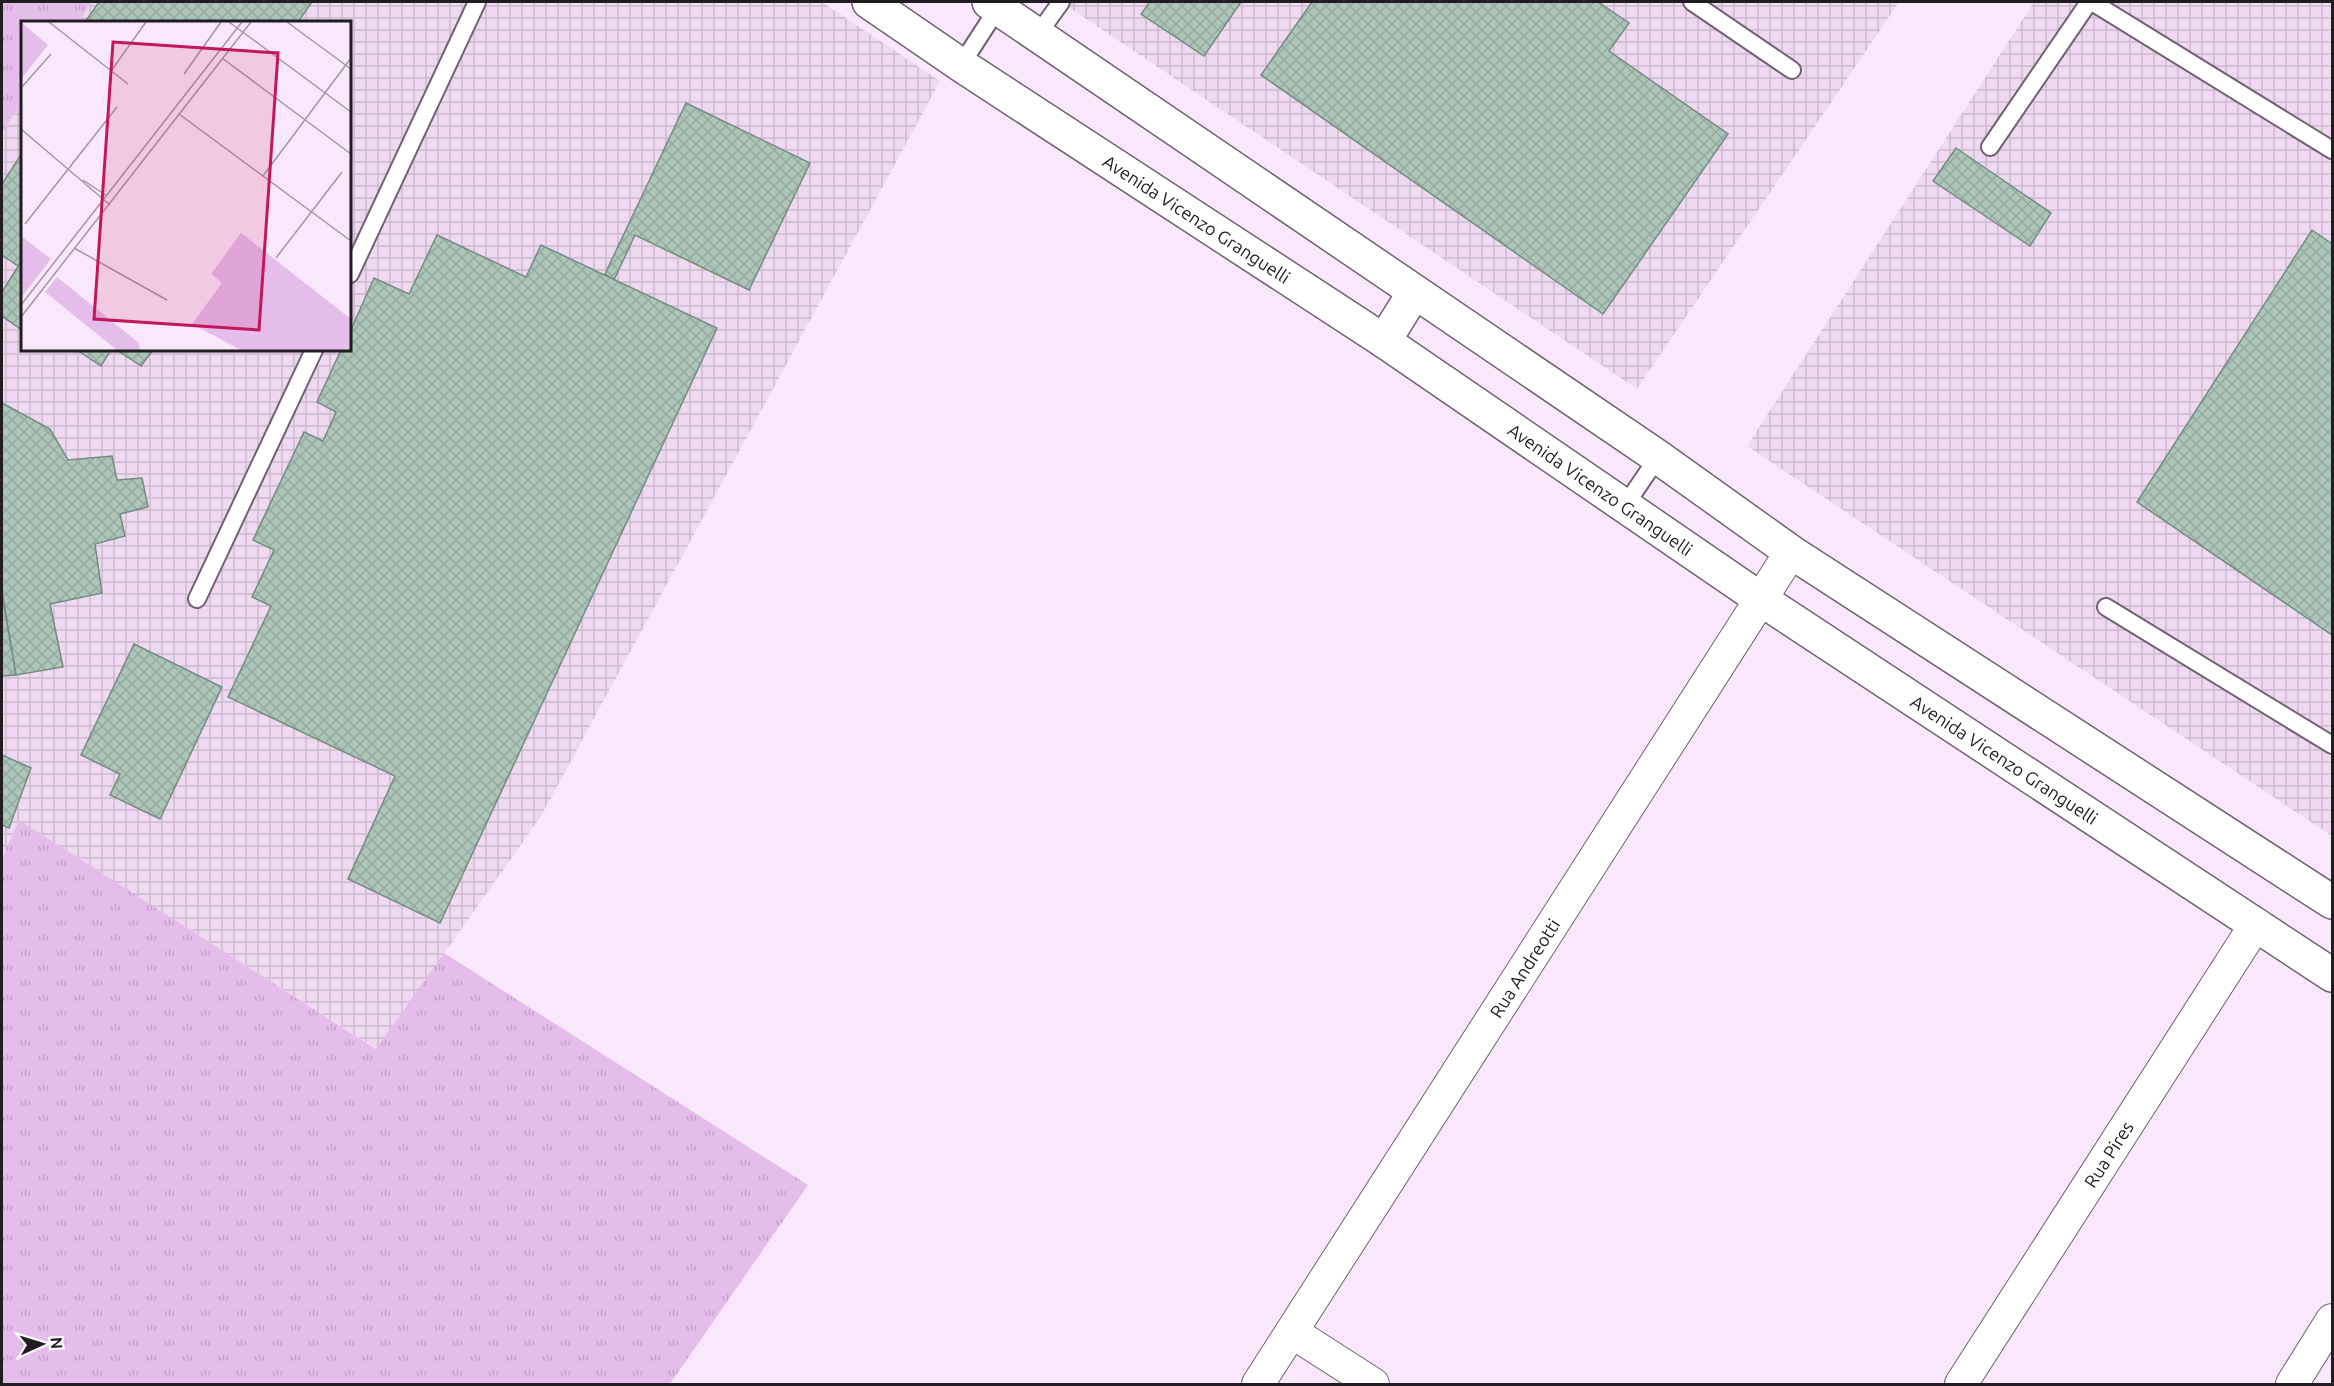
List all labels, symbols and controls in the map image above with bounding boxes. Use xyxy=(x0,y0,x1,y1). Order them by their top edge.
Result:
inset map xyxy=(21,21,351,351)
street label: Avenida Vicenzo Granguelli xyxy=(1100,151,1294,287)
street label: Avenida Vicenzo Granguelli xyxy=(1504,419,1696,560)
street label: Avenida Vicenzo Granguelli xyxy=(1907,691,2101,828)
street label: Rua Andreotti xyxy=(1486,915,1563,1021)
street label: Rua Pires xyxy=(2080,1117,2137,1191)
north arrow xyxy=(12,1314,72,1374)
text: N xyxy=(48,1336,66,1350)

